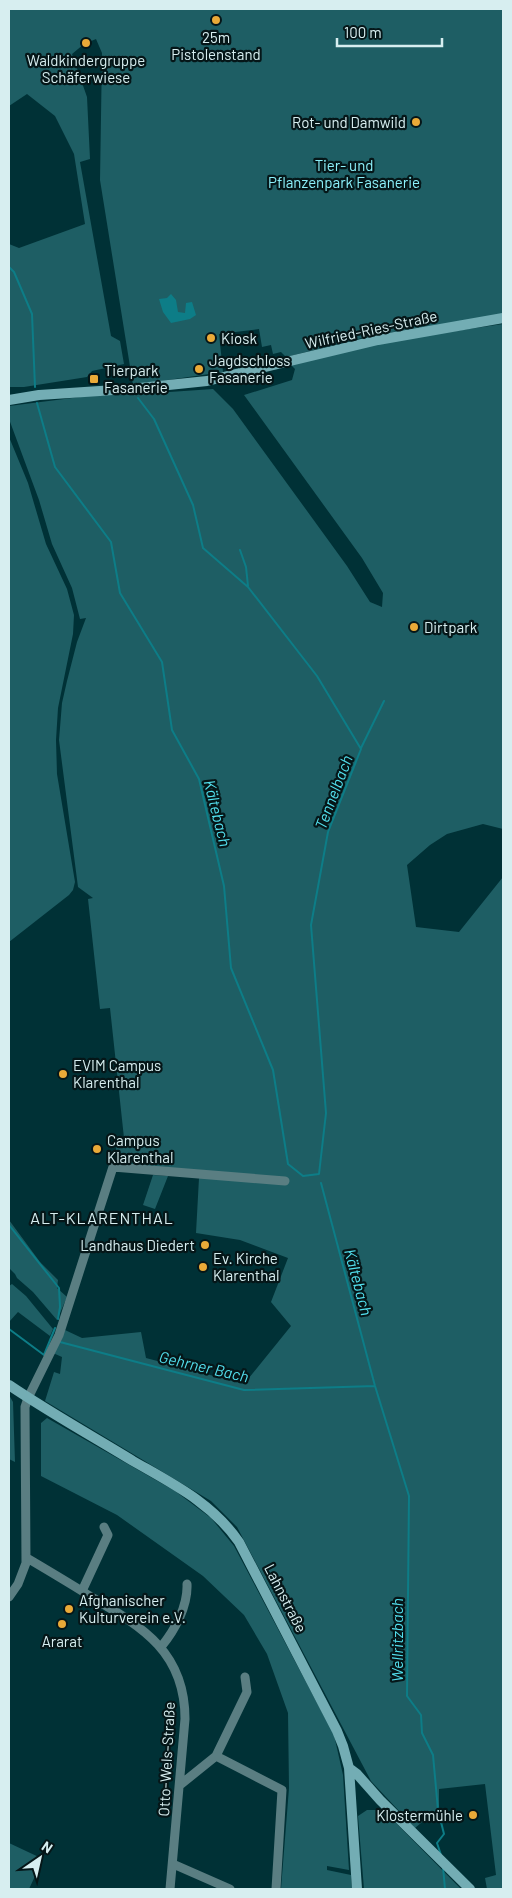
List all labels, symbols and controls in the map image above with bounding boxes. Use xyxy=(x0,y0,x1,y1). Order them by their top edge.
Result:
marker: 25m Pistolenstand xyxy=(210,14,222,26)
scale bar xyxy=(337,15,442,47)
text: 100 m xyxy=(344,23,382,41)
place label: 25m Pistolenstand xyxy=(171,28,261,63)
marker: Waldkindergruppe Schäferwiese xyxy=(80,37,92,49)
place label: Waldkindergruppe Schäferwiese xyxy=(27,51,145,86)
place label: Rot- und Damwild xyxy=(292,113,406,131)
marker: Rot- und Damwild xyxy=(410,116,422,128)
park label: Tier- und Pflanzenpark Fasanerie xyxy=(268,156,420,191)
street label: Wilfried-Ries-Straße xyxy=(303,306,439,352)
place label: Kiosk xyxy=(221,329,257,347)
marker: Kiosk xyxy=(205,332,217,344)
place label: Jagdschloss Fasanerie xyxy=(209,351,290,386)
place label: Tierpark Fasanerie xyxy=(104,361,168,396)
marker: Jagdschloss Fasanerie xyxy=(193,363,205,375)
marker: Tierpark Fasanerie xyxy=(88,373,100,385)
place label: Dirtpark xyxy=(424,618,478,636)
marker: Dirtpark xyxy=(408,621,420,633)
water label: Tennelbach xyxy=(310,752,356,832)
water label: Kältebach xyxy=(201,778,235,848)
place label: EVIM Campus Klarenthal xyxy=(73,1056,161,1091)
marker: EVIM Campus Klarenthal xyxy=(57,1068,69,1080)
place label: Campus Klarenthal xyxy=(107,1131,173,1166)
marker: Campus Klarenthal xyxy=(91,1143,103,1155)
district label: ALT-KLARENTHAL xyxy=(30,1208,174,1227)
place label: Landhaus Diedert xyxy=(80,1236,195,1254)
marker: Landhaus Diedert xyxy=(199,1239,211,1251)
water label: Kältebach xyxy=(341,1247,377,1317)
place label: Ev. Kirche Klarenthal xyxy=(213,1249,279,1284)
marker: Ev. Kirche Klarenthal xyxy=(197,1261,209,1273)
water label: Gehrner Bach xyxy=(157,1346,251,1386)
street label: Lahnstraße xyxy=(261,1561,311,1635)
place label: Afghanischer Kulturverein e.V. xyxy=(79,1591,186,1626)
water label: Wellritzbach xyxy=(387,1598,406,1682)
marker: Afghanischer Kulturverein e.V. xyxy=(63,1603,75,1615)
marker: Ararat xyxy=(56,1618,68,1630)
place label: Ararat xyxy=(42,1632,82,1650)
street label: Otto-Wels-Straße xyxy=(154,1701,178,1817)
place label: Klostermühle xyxy=(376,1806,463,1824)
marker: Klostermühle xyxy=(467,1809,479,1821)
north arrow xyxy=(15,1833,65,1883)
text: N xyxy=(39,1837,56,1856)

